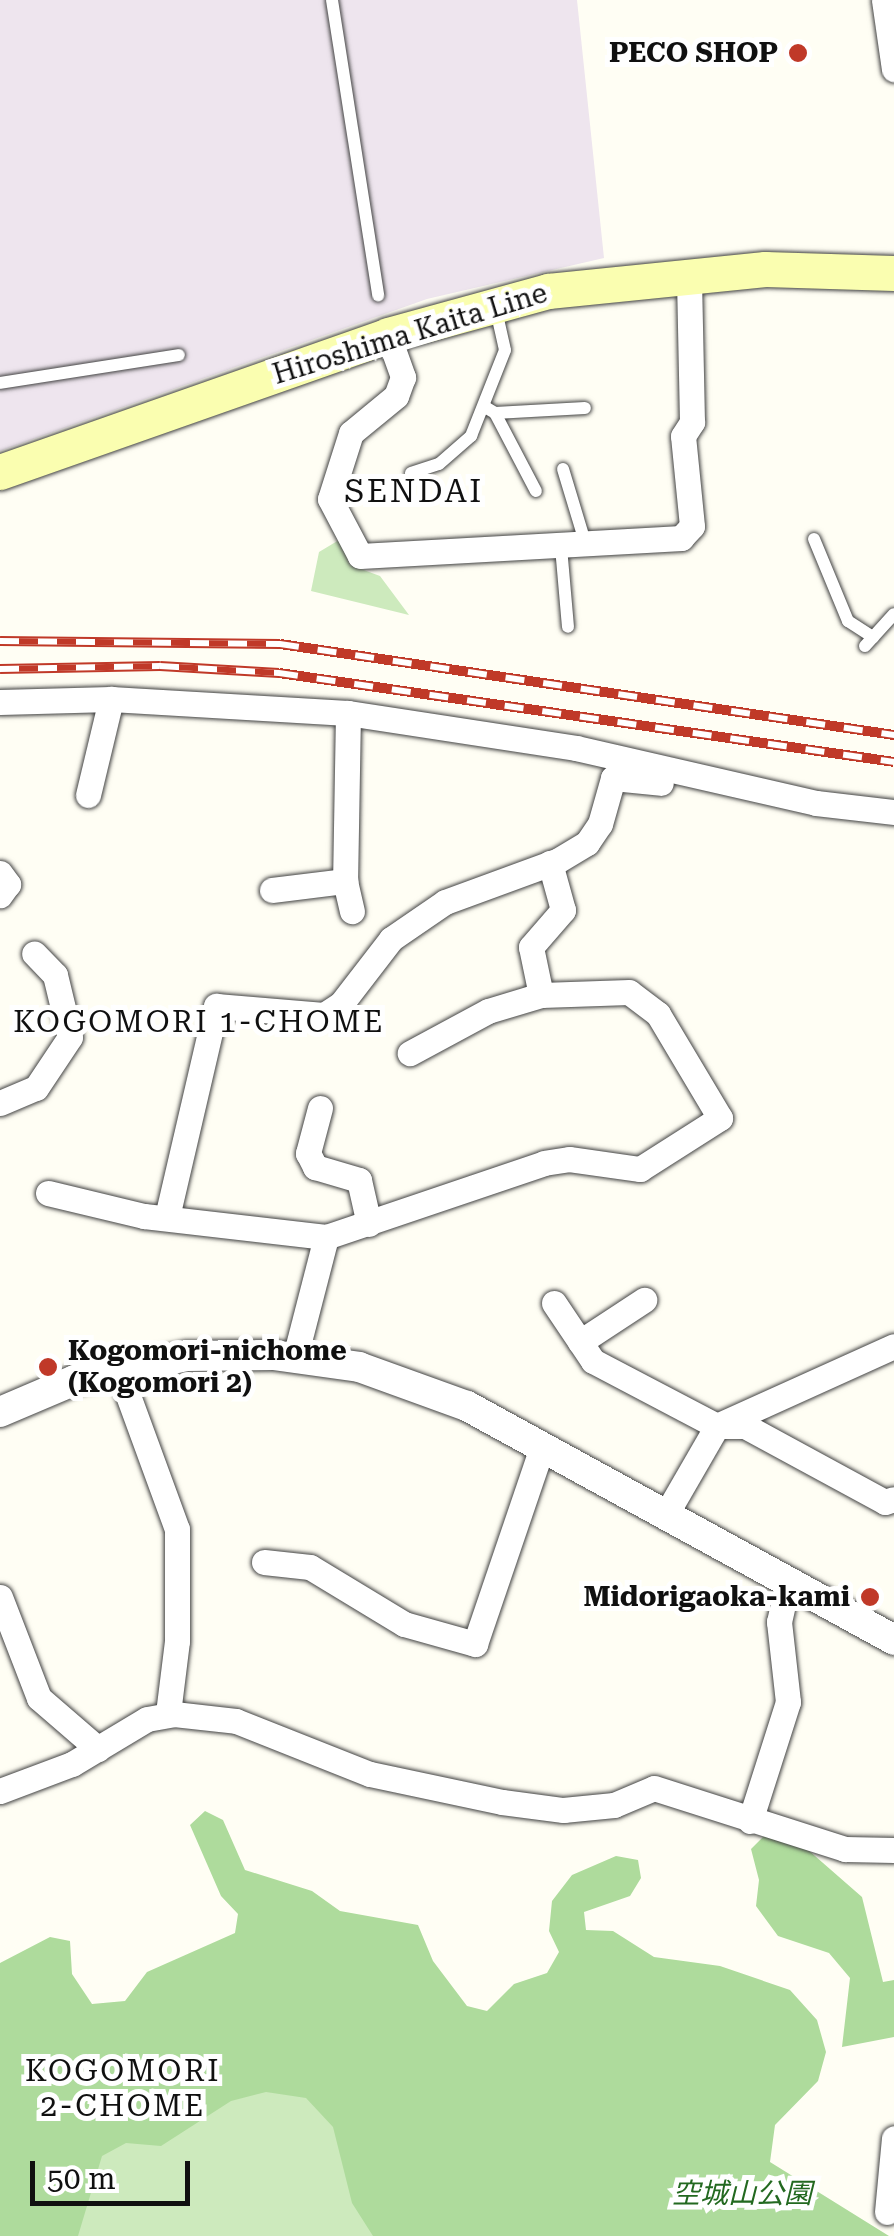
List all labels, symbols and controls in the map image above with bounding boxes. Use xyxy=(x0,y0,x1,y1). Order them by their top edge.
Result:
place label: PECO SHOP xyxy=(609,36,778,70)
marker: PECO SHOP xyxy=(787,42,809,64)
street label: Hiroshima Kaita Line xyxy=(269,276,551,392)
district label: SENDAI xyxy=(344,472,484,510)
district label: KOGOMORI 1-CHOME xyxy=(13,1004,385,1040)
place label: Kogomori-nichome (Kogomori 2) xyxy=(68,1334,347,1400)
marker: Kogomori-nichome (Kogomori 2) xyxy=(37,1356,59,1378)
place label: Midorigaoka-kami xyxy=(583,1580,850,1614)
marker: Midorigaoka-kami xyxy=(859,1586,881,1608)
district label: KOGOMORI 2-CHOME xyxy=(25,2053,221,2124)
scale bar xyxy=(35,2141,195,2203)
text: 50 m xyxy=(47,2161,116,2196)
park label: 空城山公園 xyxy=(672,2177,812,2211)

